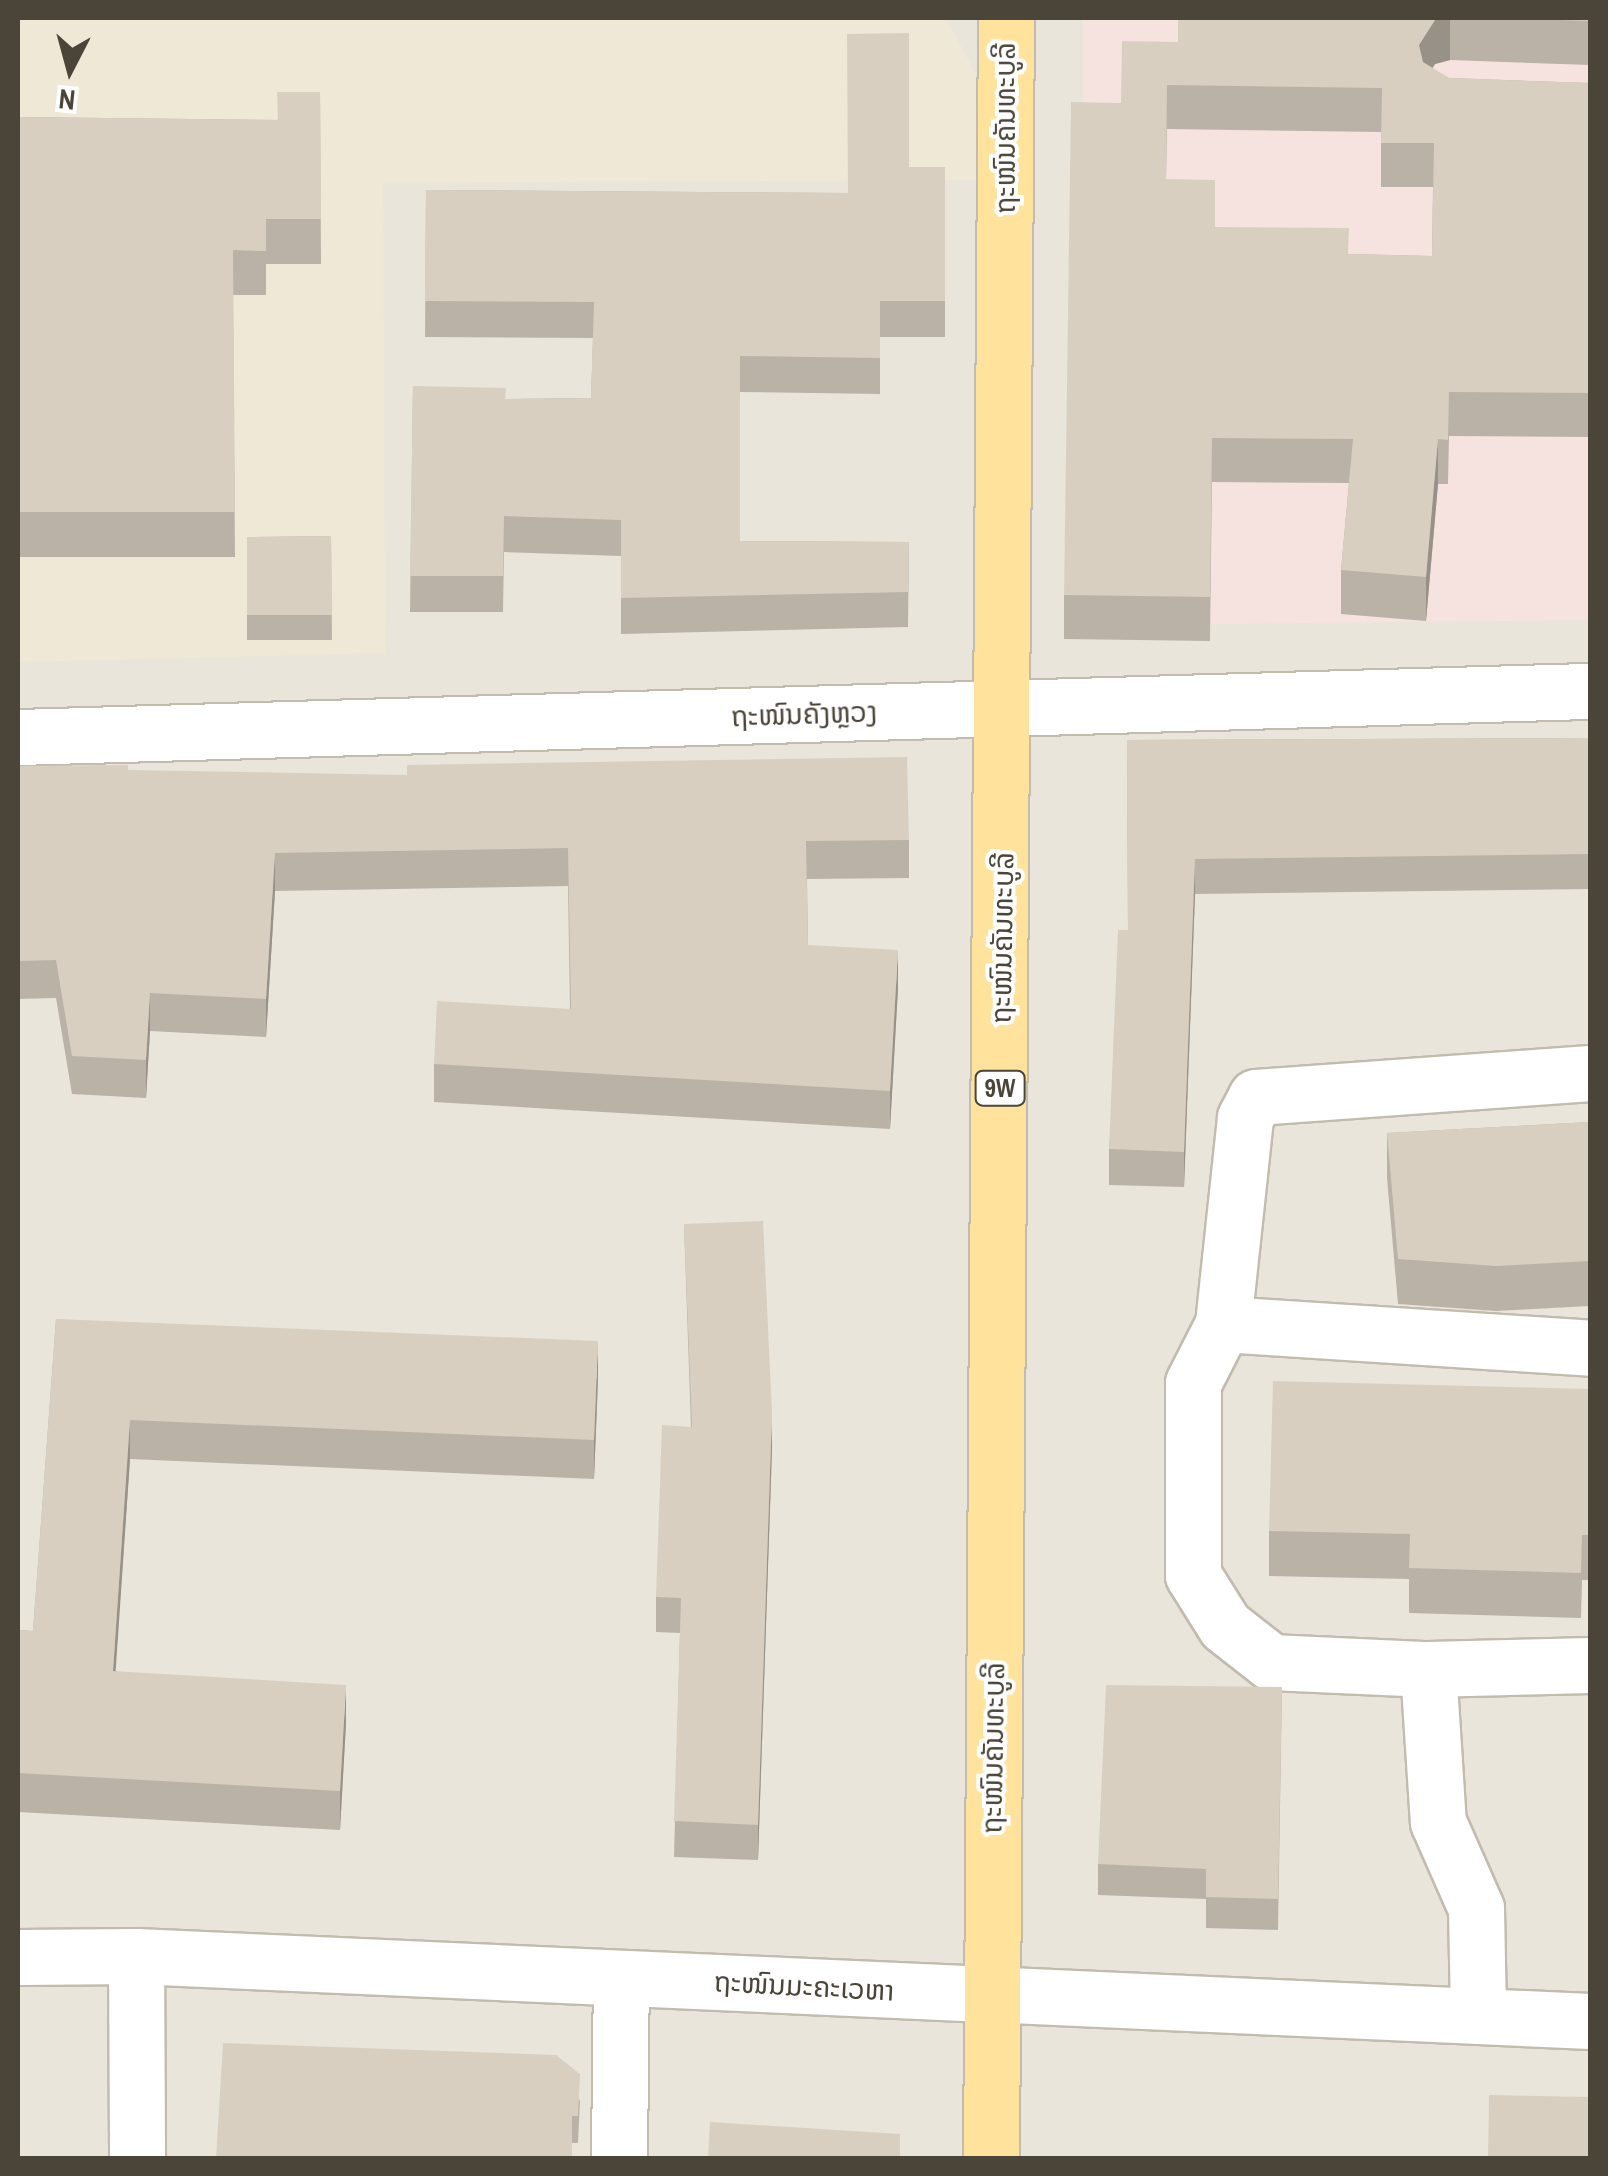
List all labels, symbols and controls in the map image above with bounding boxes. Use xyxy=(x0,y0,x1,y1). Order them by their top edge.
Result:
north arrow xyxy=(20,20,120,120)
street label: ຖະໜົນຄັນທະບູລີ xyxy=(988,42,1022,214)
text: N xyxy=(57,80,77,120)
street label: ຖະໜົນຄັງຫຼວງ xyxy=(730,695,878,733)
street label: ຖະໜົນຄັນທະບູລີ xyxy=(984,852,1020,1024)
road number: 9W xyxy=(972,1068,1028,1108)
street label: ຖະໜົນຄັນທະບູລີ xyxy=(975,1662,1011,1834)
street label: ຖະໜົນມະຄະເວຫາ xyxy=(713,1964,895,2008)

